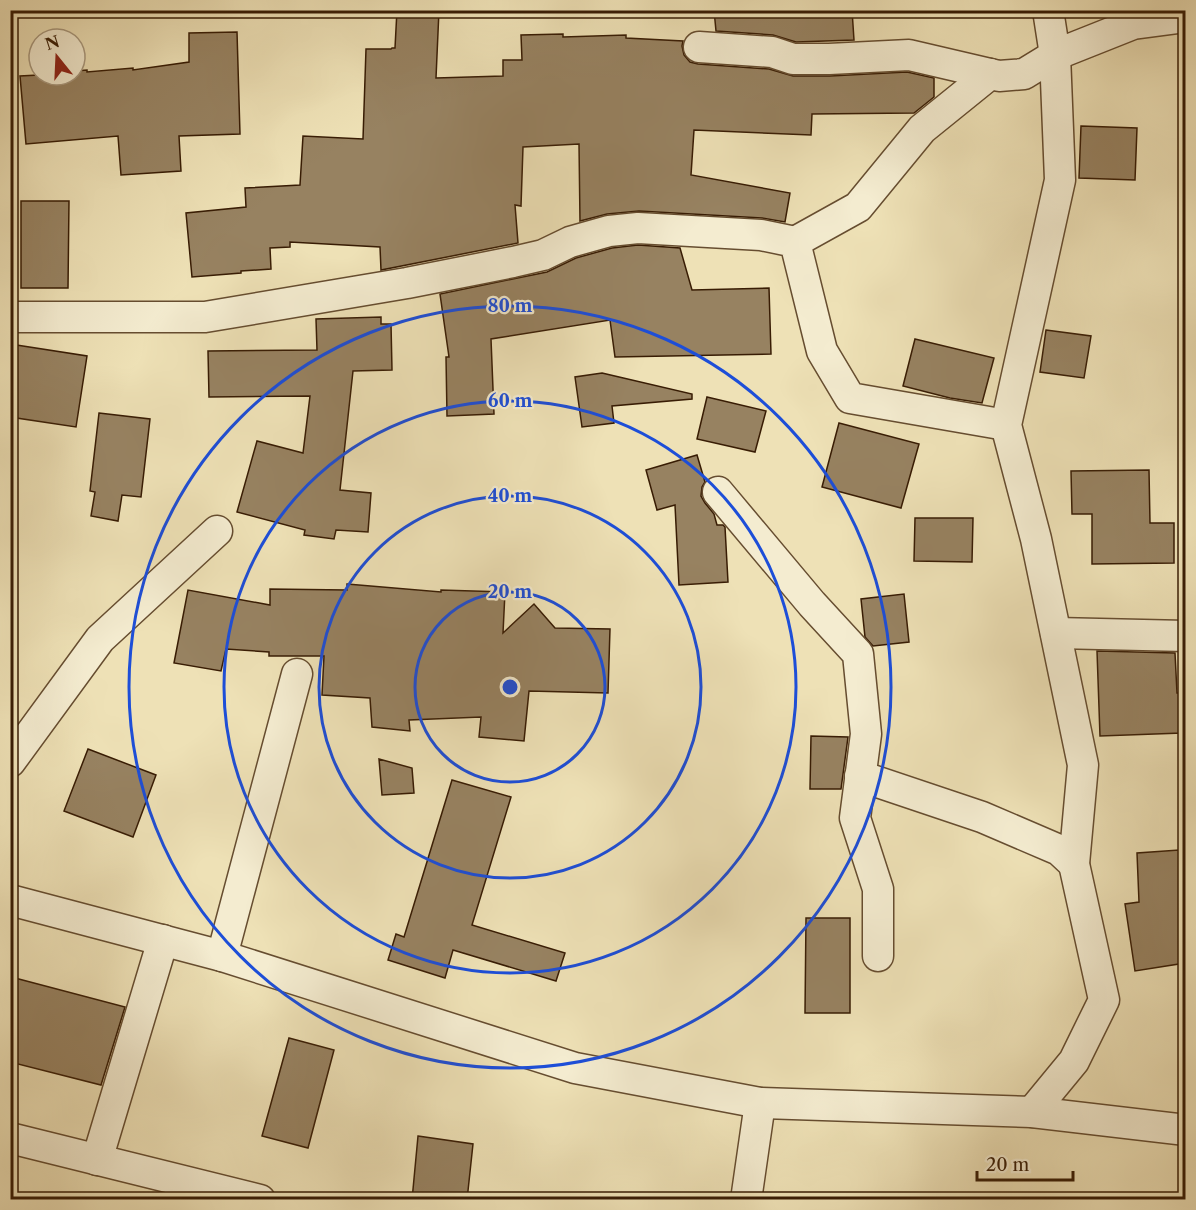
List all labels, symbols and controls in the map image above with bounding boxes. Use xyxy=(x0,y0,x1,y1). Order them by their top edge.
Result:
north arrow xyxy=(27,27,87,87)
text: N xyxy=(43,31,62,54)
text: 80 m xyxy=(487,295,533,317)
text: 60 m xyxy=(488,390,532,412)
text: 40 m xyxy=(488,485,532,507)
text: 20 m xyxy=(488,581,532,603)
centre of rings xyxy=(500,677,520,697)
scale bar xyxy=(977,1144,1073,1182)
text: 20 m xyxy=(986,1154,1030,1176)

